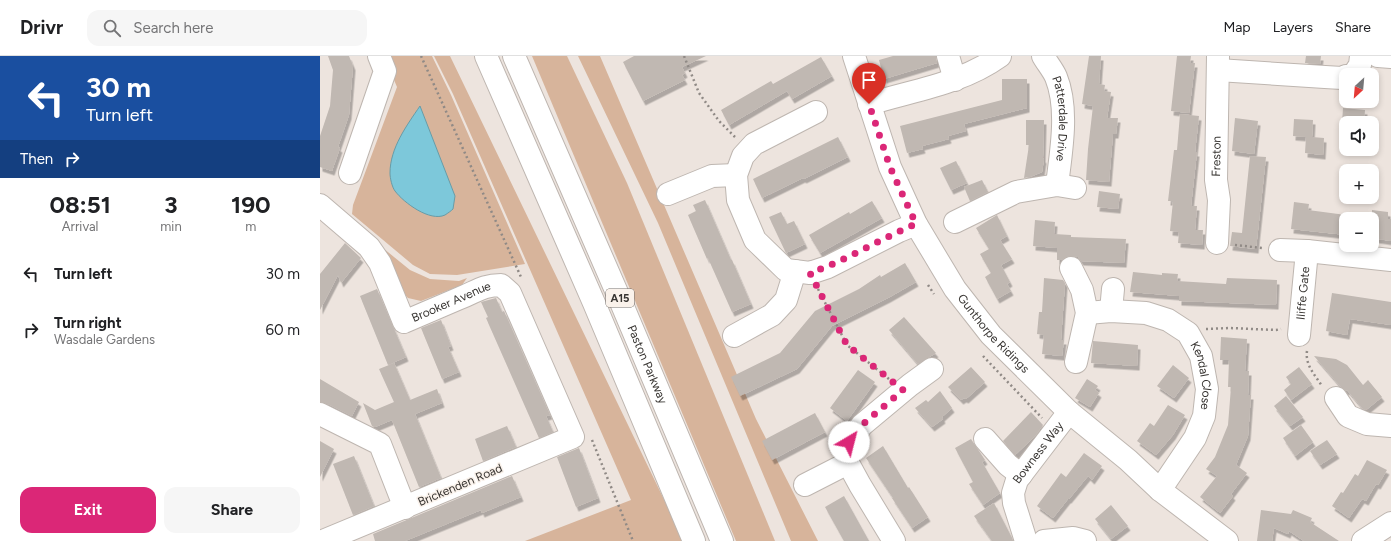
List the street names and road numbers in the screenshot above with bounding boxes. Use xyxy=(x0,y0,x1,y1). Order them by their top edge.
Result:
street label: Patterdale Drive xyxy=(1049,74,1070,162)
street label: Freston xyxy=(1209,135,1224,177)
street label: Iliffe Gate xyxy=(1293,266,1313,320)
street label: Brooker Avenue xyxy=(409,279,493,325)
road number: A15 xyxy=(606,289,634,307)
street label: Gunthorpe Ridings xyxy=(955,291,1032,376)
street label: Paston Parkway xyxy=(625,323,670,407)
street label: Kendal Close xyxy=(1187,339,1214,411)
street label: Bowness Way xyxy=(1010,418,1067,486)
street label: Brickenden Road xyxy=(416,461,504,509)

